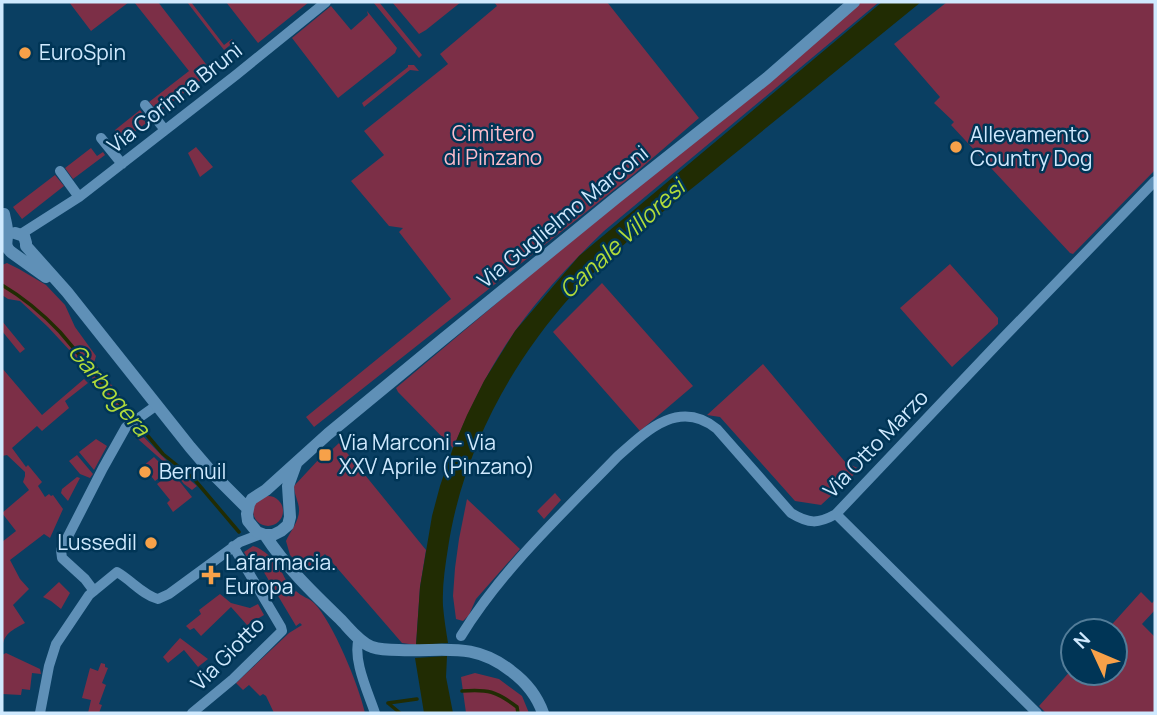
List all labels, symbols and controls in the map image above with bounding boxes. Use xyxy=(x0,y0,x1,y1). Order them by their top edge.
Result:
street label: Via Corinna Bruni xyxy=(101,36,248,159)
place label: EuroSpin xyxy=(39,38,126,66)
marker: EuroSpin xyxy=(17,45,33,61)
park label: Cimitero di Pinzano xyxy=(444,119,542,171)
place label: Allevamento Country Dog xyxy=(970,120,1092,172)
street label: Via Guglielmo Marconi xyxy=(471,139,654,294)
marker: Allevamento Country Dog xyxy=(948,139,964,155)
water label: Canale Villoresi xyxy=(551,170,693,305)
water label: Garbogera xyxy=(61,336,159,444)
street label: Via Otto Marzo xyxy=(817,383,934,503)
place label: Via Marconi - Via XXV Aprile (Pinzano) xyxy=(339,428,535,480)
marker: Via Marconi - Via XXV Aprile (Pinzano) xyxy=(317,447,333,463)
place label: Bernuil xyxy=(159,457,226,485)
marker: Bernuil xyxy=(137,464,153,480)
place label: Lussedil xyxy=(57,528,137,556)
marker: Lussedil xyxy=(143,535,159,551)
place label: Lafarmacia. Europa xyxy=(225,548,336,600)
marker: Lafarmacia. Europa xyxy=(203,567,219,583)
street label: Via Giotto xyxy=(184,610,270,696)
north arrow xyxy=(1059,617,1129,687)
text: N xyxy=(1068,626,1096,654)

